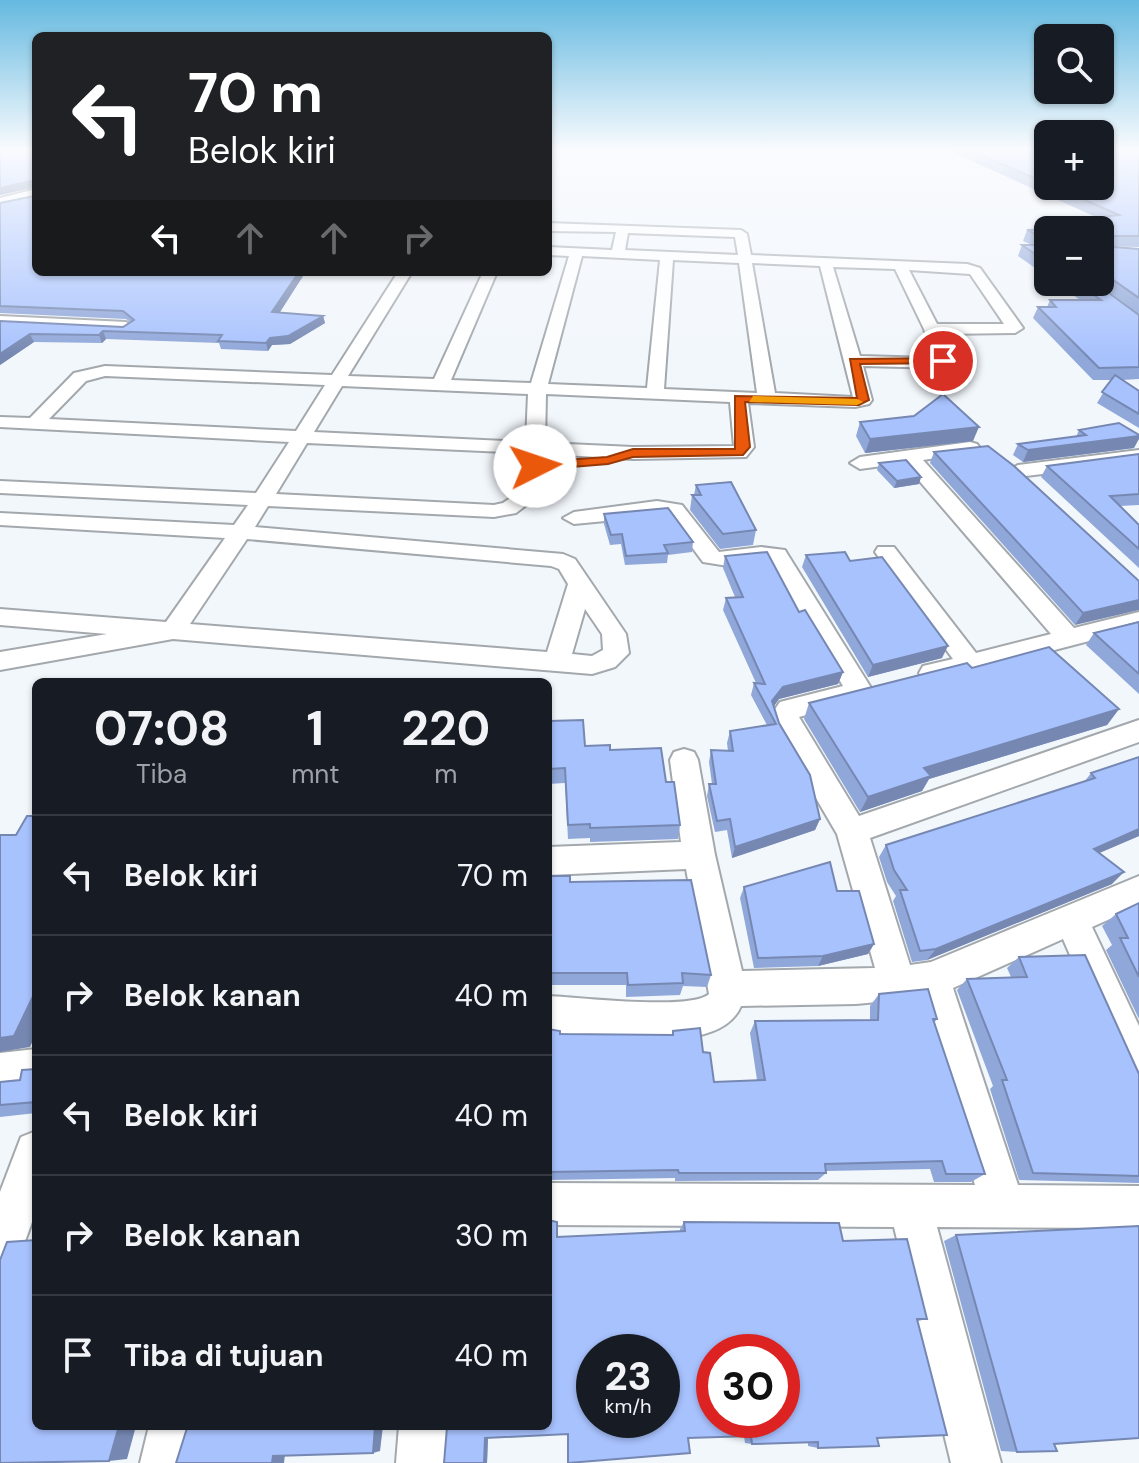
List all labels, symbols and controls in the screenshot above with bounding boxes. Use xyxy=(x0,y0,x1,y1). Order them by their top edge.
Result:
map controls xyxy=(1034,24,1114,296)
button: search xyxy=(1034,24,1114,104)
text: 70 m xyxy=(188,56,323,129)
icon: left xyxy=(56,64,160,168)
button: + xyxy=(1034,120,1114,200)
text: Belok kiri xyxy=(188,127,336,174)
icon: left xyxy=(144,216,188,260)
icon: ahead xyxy=(228,216,272,260)
icon: ahead xyxy=(312,216,356,260)
icon: right xyxy=(396,216,440,260)
button: − xyxy=(1034,216,1114,296)
pin xyxy=(909,327,977,395)
icon: arrive xyxy=(921,339,965,383)
position arrow xyxy=(493,424,577,508)
text: 07:08 xyxy=(94,697,229,760)
text: 1 xyxy=(307,697,324,760)
text: 220 xyxy=(401,697,490,760)
text: Tiba xyxy=(136,757,187,791)
text: mnt xyxy=(291,757,339,791)
text: m xyxy=(434,757,457,791)
icon: left xyxy=(56,853,100,897)
text: Belok kiri xyxy=(124,856,258,895)
text: 70 m xyxy=(457,856,528,895)
icon: right xyxy=(56,973,100,1017)
text: Belok kanan xyxy=(124,976,301,1015)
text: 40 m xyxy=(455,976,528,1015)
icon: left xyxy=(56,1093,100,1137)
text: Belok kiri xyxy=(124,1096,258,1135)
text: 40 m xyxy=(455,1096,528,1135)
icon: right xyxy=(56,1213,100,1257)
text: Belok kanan xyxy=(124,1216,301,1255)
text: 30 m xyxy=(455,1216,528,1255)
icon: arrive xyxy=(56,1333,100,1377)
speed limit sign: 30 xyxy=(696,1334,800,1438)
text: Tiba di tujuan xyxy=(124,1336,324,1375)
text: 40 m xyxy=(455,1336,528,1375)
text: 23 xyxy=(604,1350,652,1402)
text: km/h xyxy=(604,1393,652,1419)

